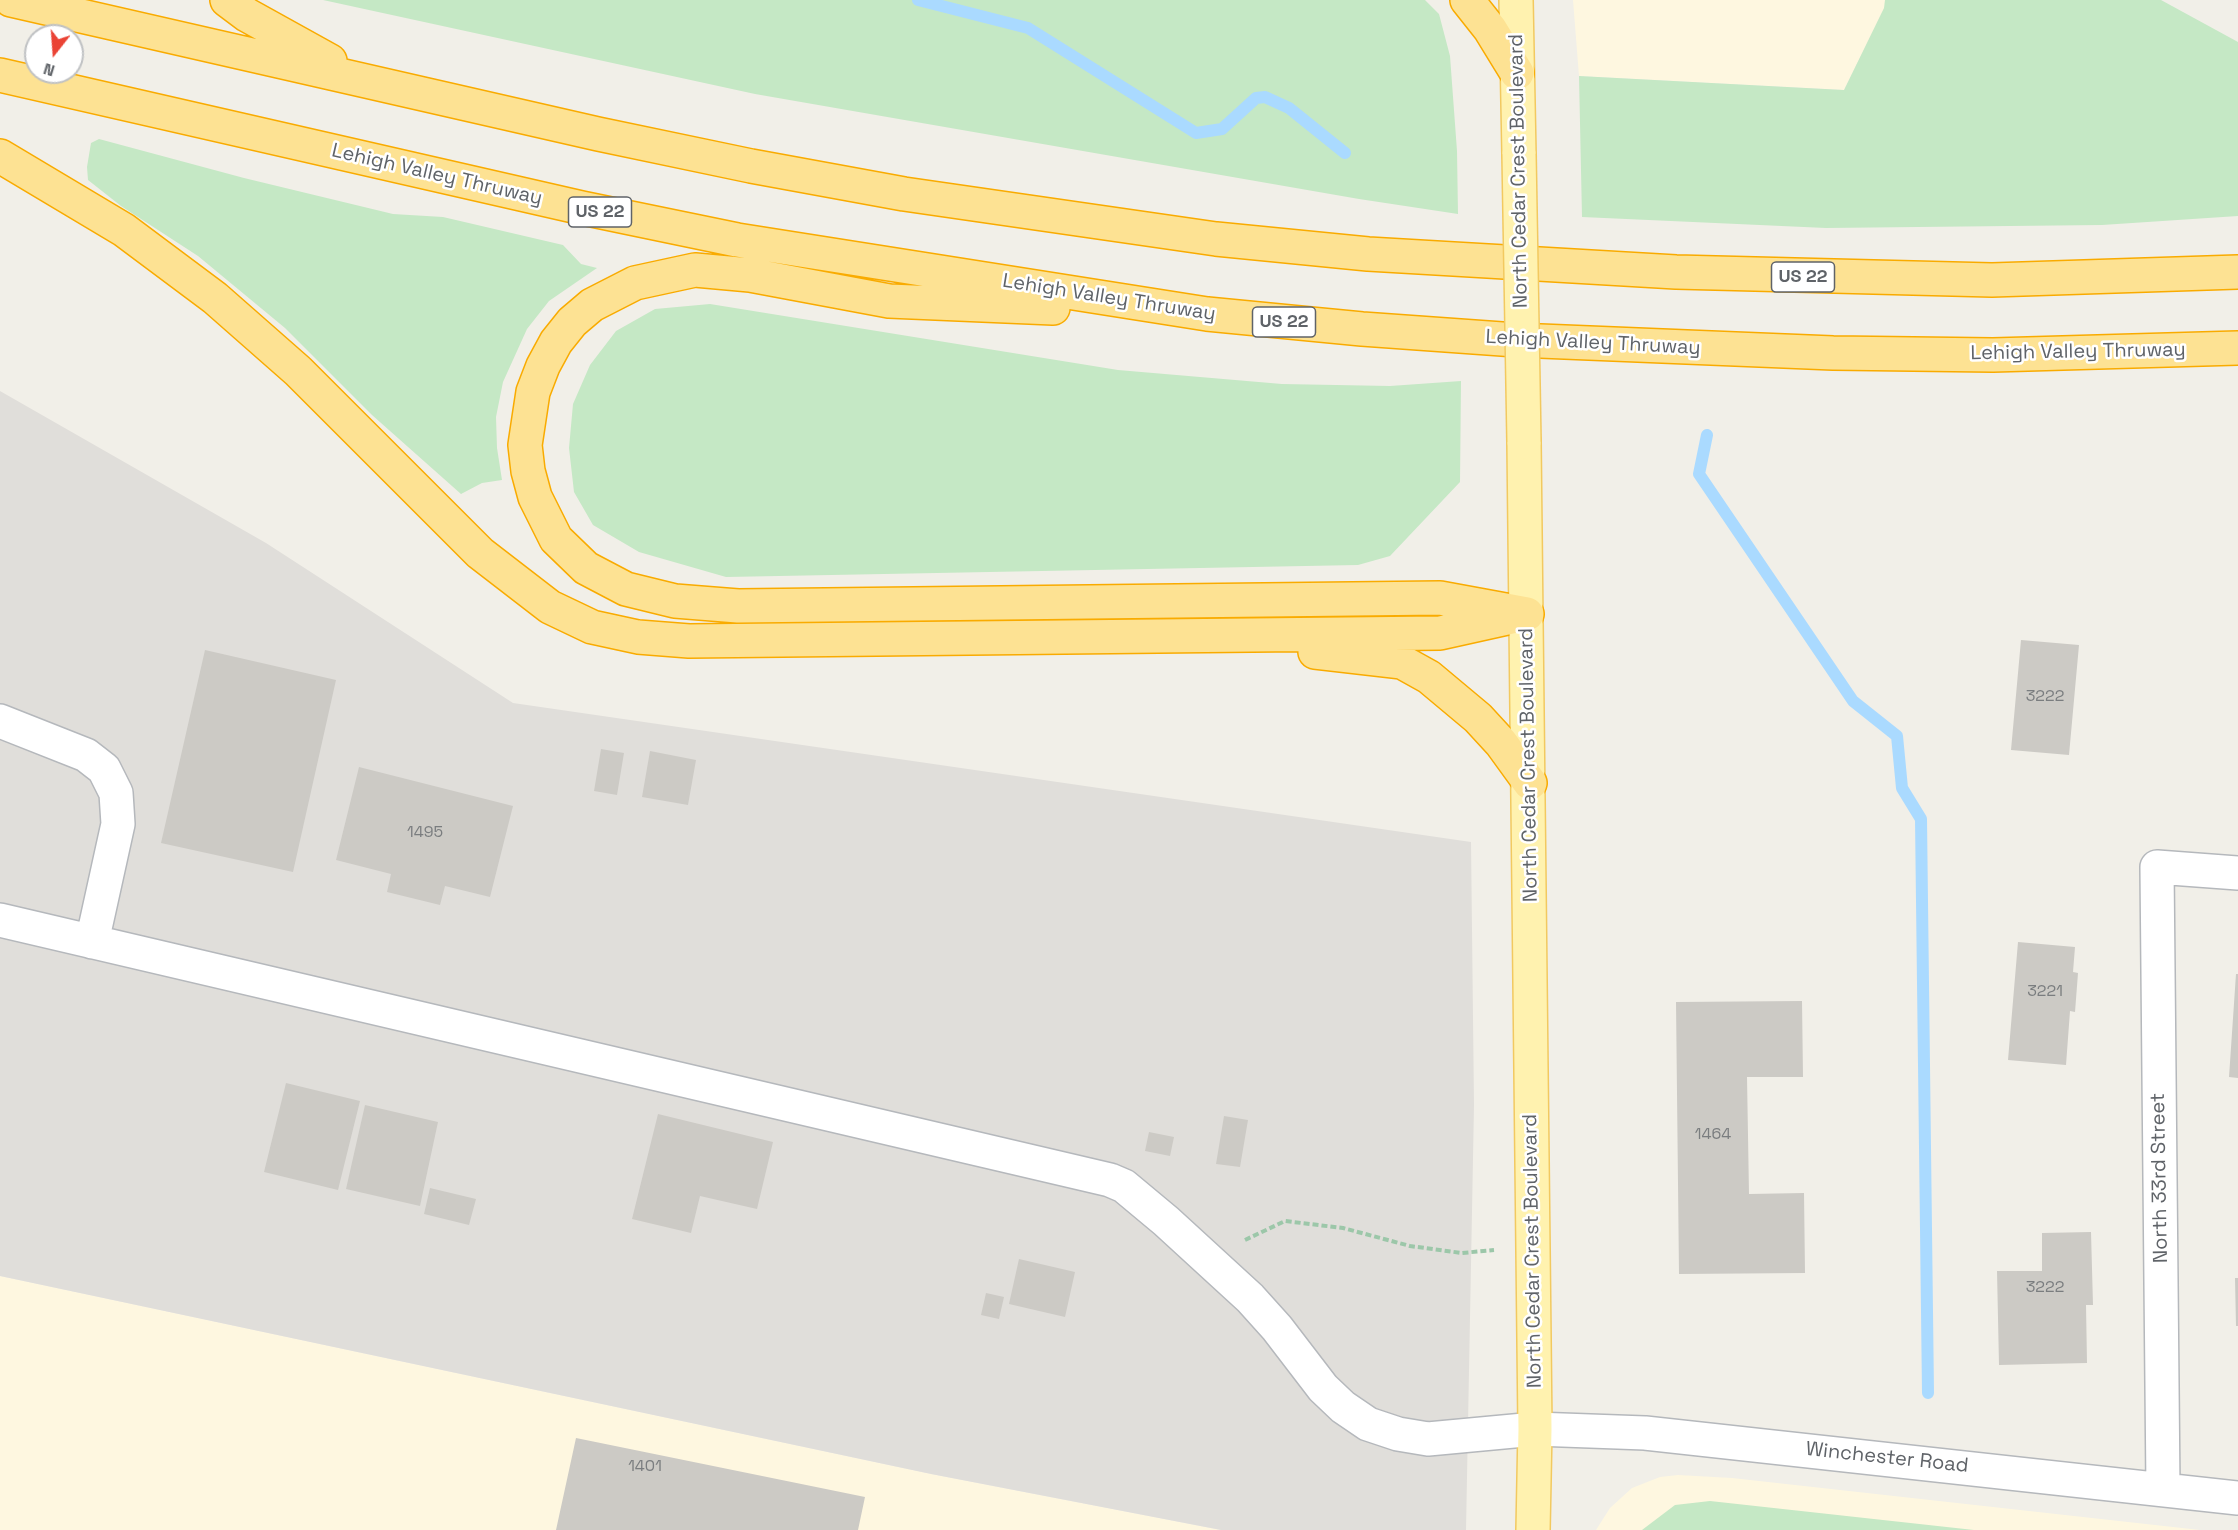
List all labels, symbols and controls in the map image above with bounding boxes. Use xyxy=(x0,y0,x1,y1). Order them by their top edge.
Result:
north arrow xyxy=(24,24,84,84)
street label: North Cedar Crest Boulevard xyxy=(1505,34,1533,308)
text: N xyxy=(41,58,57,81)
street label: Lehigh Valley Thruway xyxy=(329,139,545,211)
road number: US 22 xyxy=(568,197,632,227)
road number: US 22 xyxy=(1772,262,1834,292)
street label: Lehigh Valley Thruway xyxy=(1001,269,1217,327)
road number: US 22 xyxy=(1252,307,1316,337)
street label: Lehigh Valley Thruway xyxy=(1485,325,1701,361)
street label: Lehigh Valley Thruway xyxy=(1970,338,2186,366)
street label: North Cedar Crest Boulevard xyxy=(1515,628,1543,902)
house number: 3222 xyxy=(2026,687,2064,707)
house number: 1495 xyxy=(407,823,443,843)
house number: 3221 xyxy=(2027,982,2063,1002)
street label: North 33rd Street xyxy=(2147,1093,2173,1263)
street label: North Cedar Crest Boulevard xyxy=(1519,1114,1547,1388)
house number: 1464 xyxy=(1695,1125,1731,1145)
house number: 3222 xyxy=(2026,1278,2064,1298)
street label: Winchester Road xyxy=(1804,1438,1970,1478)
house number: 1401 xyxy=(628,1457,662,1477)

